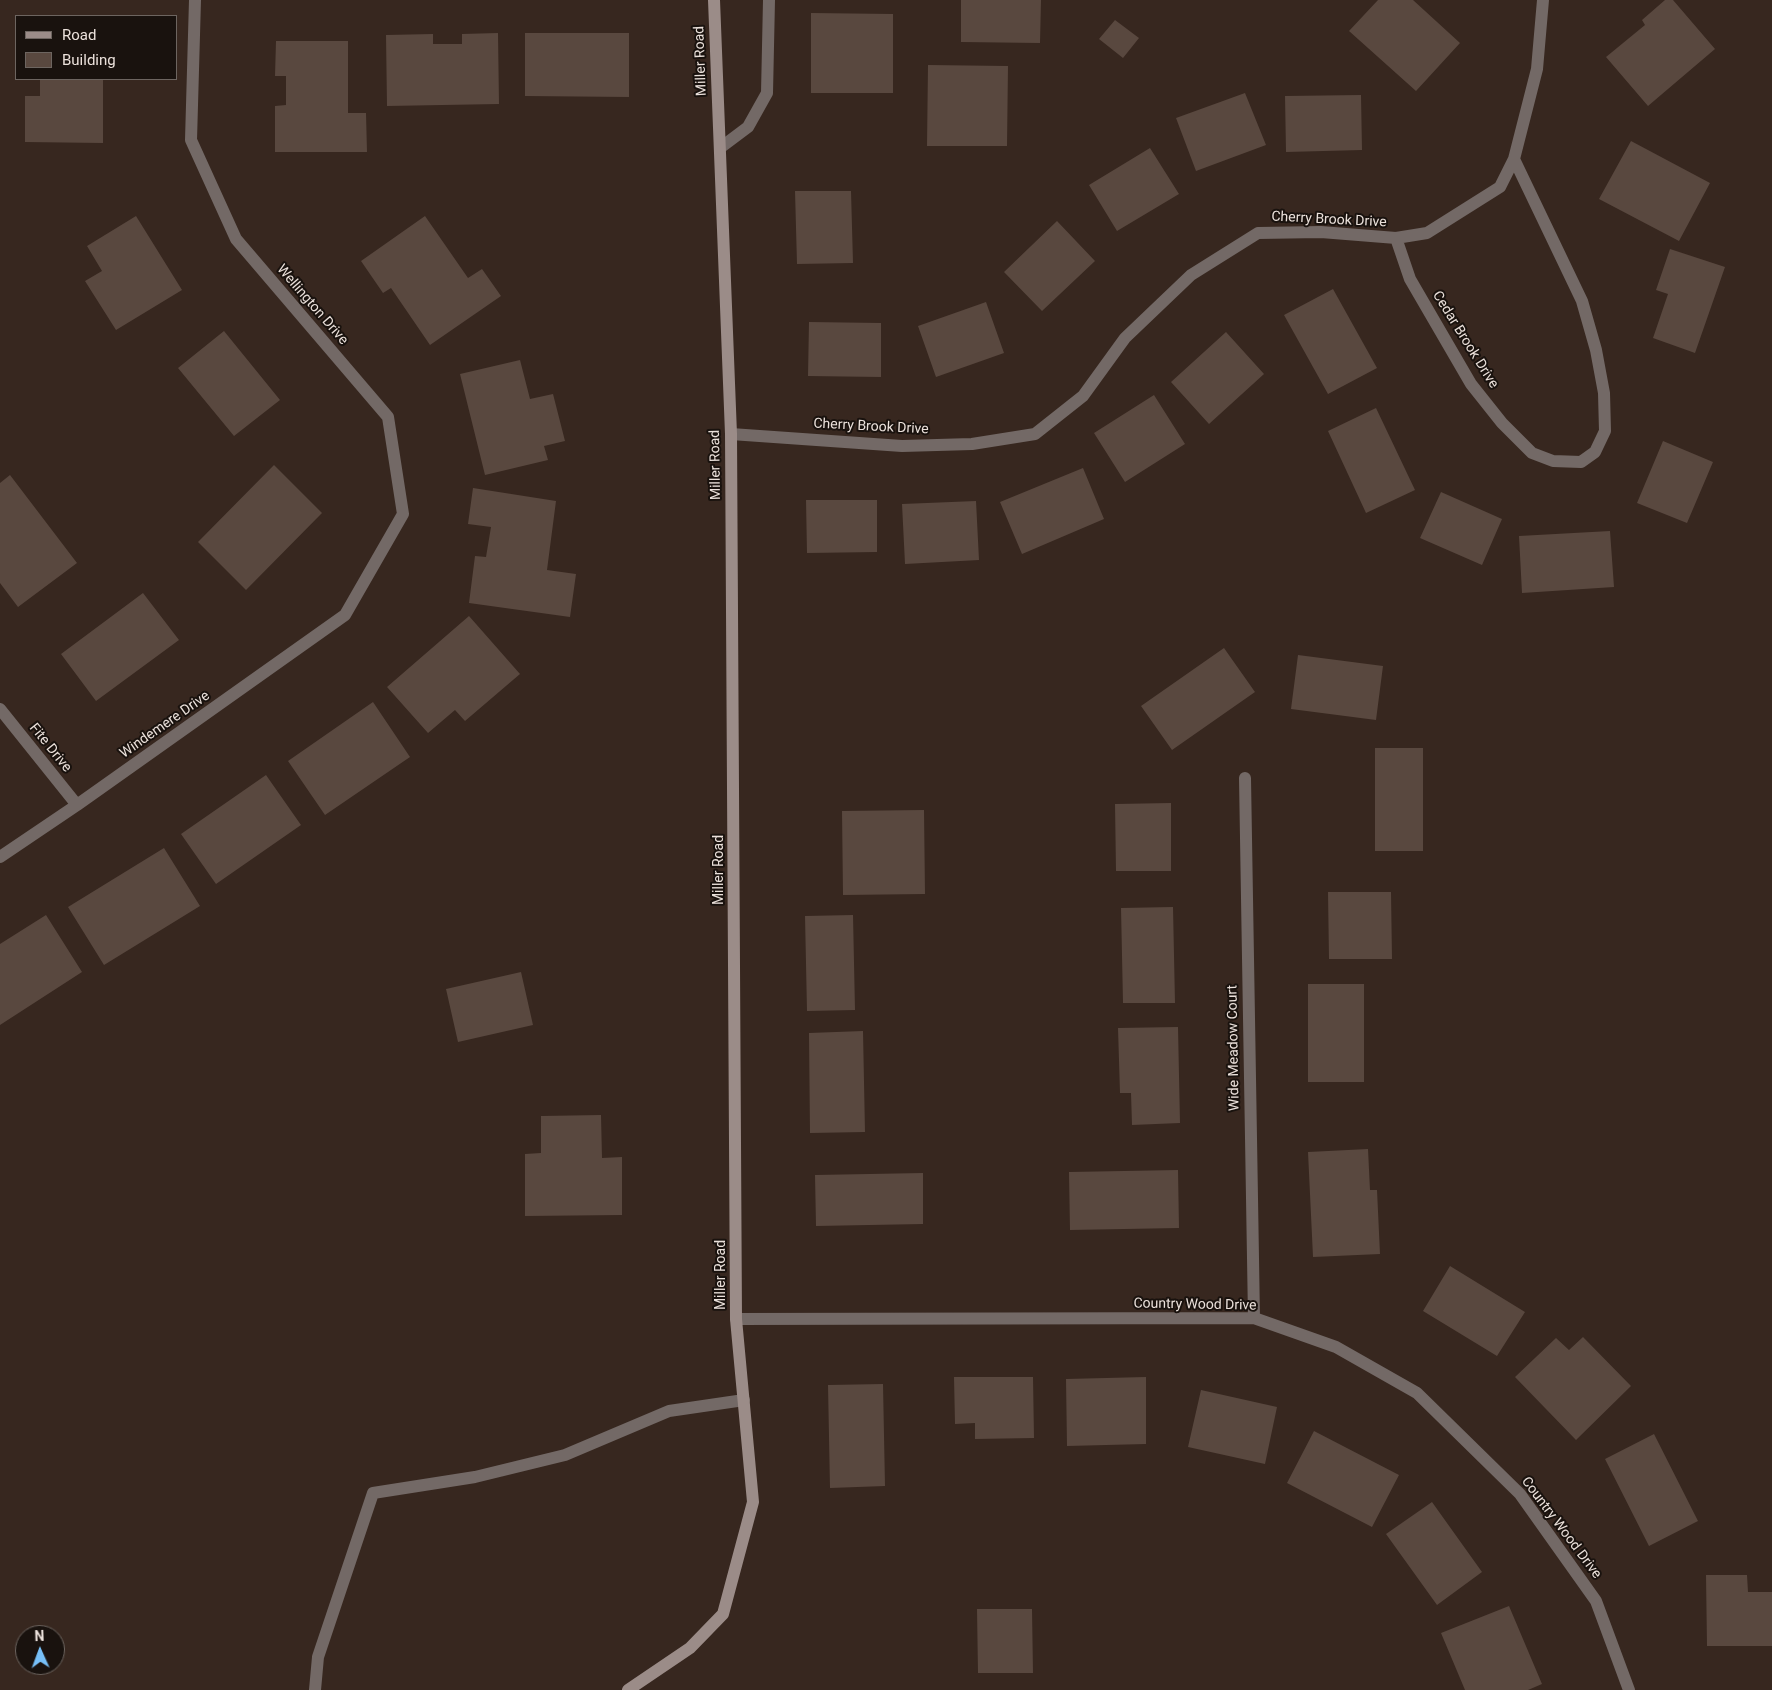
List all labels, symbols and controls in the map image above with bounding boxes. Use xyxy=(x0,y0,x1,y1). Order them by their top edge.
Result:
legend xyxy=(15,15,178,80)
text: Road xyxy=(62,26,96,44)
street label: Miller Road xyxy=(691,26,711,96)
text: Building xyxy=(62,51,116,69)
street label: Cherry Brook Drive xyxy=(1271,209,1387,231)
street label: Wellington Drive xyxy=(273,262,351,348)
street label: Cedar Brook Drive xyxy=(1428,288,1502,392)
street label: Cherry Brook Drive xyxy=(813,416,929,438)
street label: Miller Road xyxy=(707,430,725,500)
street label: Windemere Drive xyxy=(117,688,213,762)
street label: Fite Drive xyxy=(25,720,75,776)
street label: Miller Road xyxy=(711,835,727,905)
street label: Wide Meadow Court xyxy=(1224,985,1244,1111)
street label: Miller Road xyxy=(713,1240,729,1310)
street label: Country Wood Drive xyxy=(1133,1296,1257,1314)
street label: Country Wood Drive xyxy=(1517,1474,1605,1582)
north arrow xyxy=(15,1625,65,1675)
text: N xyxy=(34,1628,45,1644)

